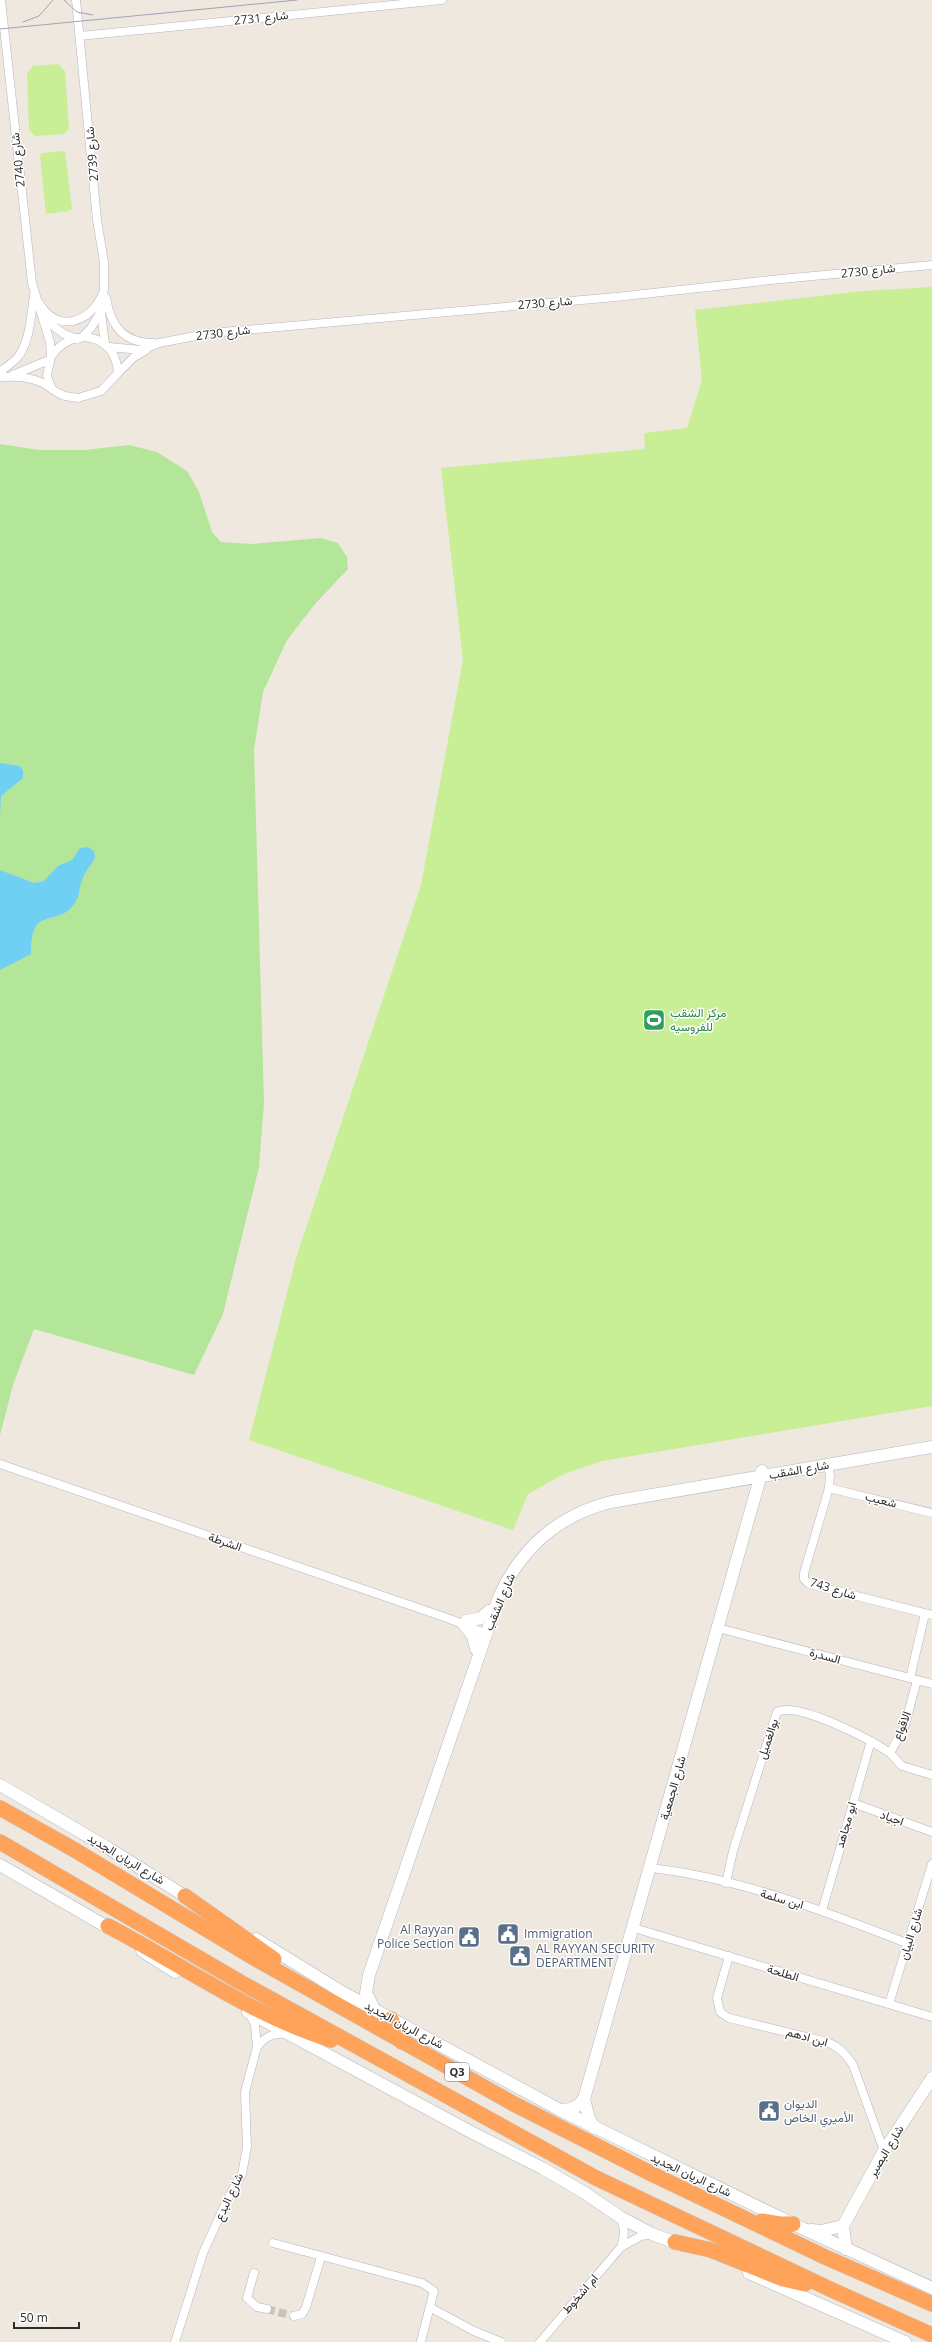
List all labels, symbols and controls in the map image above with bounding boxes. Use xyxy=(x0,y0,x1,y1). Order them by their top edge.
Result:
street label: شارع 2731 xyxy=(233,6,289,30)
street label: شارع 2739 xyxy=(81,126,103,182)
street label: شارع 2740 xyxy=(6,132,30,188)
street label: شارع 2730 xyxy=(840,259,896,283)
street label: شارع 2730 xyxy=(517,292,573,314)
street label: شارع 2730 xyxy=(195,321,251,345)
place label: مركز الشقب للفروسيه xyxy=(670,1004,727,1035)
sports icon: مركز الشقب للفروسيه xyxy=(641,1007,667,1033)
street label: شارع الشقب xyxy=(768,1456,830,1484)
street label: شعيب xyxy=(864,1487,899,1512)
street label: الشرطة xyxy=(206,1528,244,1555)
street label: شارع الشقب xyxy=(480,1571,520,1633)
street label: شارع 743 xyxy=(807,1573,859,1605)
street label: السدرة xyxy=(808,1643,843,1668)
street label: الاقواع xyxy=(888,1709,916,1743)
street label: بوالغميل xyxy=(753,1716,782,1761)
street label: شارع الجمعية xyxy=(655,1754,691,1822)
street label: ابو مجاهد xyxy=(831,1800,860,1850)
street label: اجياد xyxy=(878,1805,906,1830)
street label: شارع الريان الجديد xyxy=(84,1829,168,1889)
street label: ابن سلمة xyxy=(758,1884,806,1913)
street label: شارع البيان xyxy=(895,1906,927,1962)
place label: Al Rayyan Police Section xyxy=(377,1921,454,1952)
public building icon: Immigration xyxy=(495,1921,521,1947)
public building icon: Al Rayyan Police Section xyxy=(456,1924,482,1950)
place label: Immigration xyxy=(524,1925,593,1942)
place label: AL RAYYAN SECURITY DEPARTMENT xyxy=(536,1940,655,1971)
public building icon: AL RAYYAN SECURITY DEPARTMENT xyxy=(507,1943,533,1969)
street label: الطلحة xyxy=(765,1960,801,1985)
street label: شارع الريان الجديد xyxy=(361,1997,447,2053)
street label: ابن ادهم xyxy=(784,2023,830,2050)
road number: Q3 xyxy=(445,2063,469,2081)
place label: الديوان الأميري الخاص xyxy=(784,2095,854,2128)
public building icon: الديوان الأميري الخاص xyxy=(756,2098,782,2124)
street label: شارع البصير xyxy=(863,2122,908,2181)
street label: شارع الريان الجديد xyxy=(648,2148,734,2202)
street label: شارع البدع xyxy=(210,2170,248,2224)
street label: ام اشخوط xyxy=(558,2270,602,2317)
scale bar xyxy=(14,2304,79,2330)
text: 50 m xyxy=(20,2309,48,2326)

